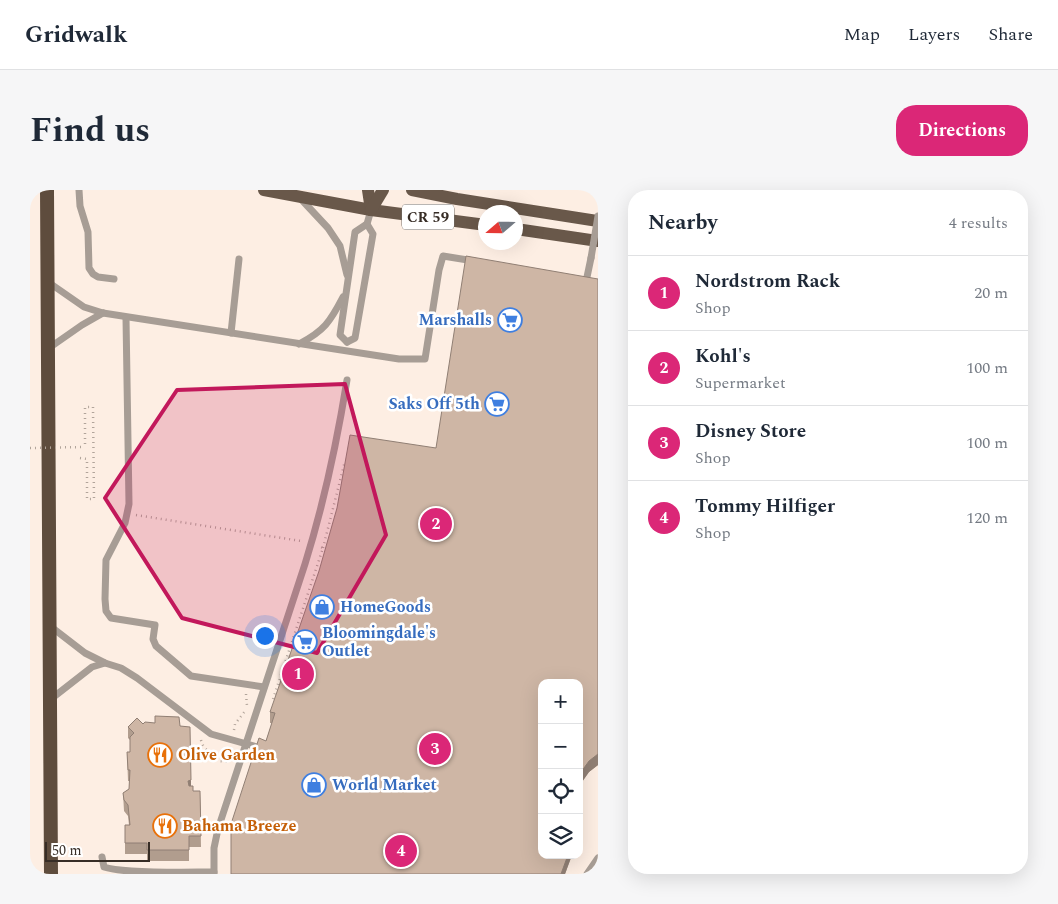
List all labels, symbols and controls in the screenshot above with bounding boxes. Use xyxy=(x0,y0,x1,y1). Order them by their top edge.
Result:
text: Gridwalk xyxy=(25,17,127,53)
text: Map xyxy=(844,21,880,48)
text: Layers xyxy=(908,21,960,48)
text: Share xyxy=(988,21,1033,48)
text: Find us xyxy=(30,104,150,157)
button: Directions xyxy=(896,105,1028,156)
road number: CR 59 xyxy=(402,205,454,230)
north arrow xyxy=(478,205,523,250)
text: Nearby xyxy=(648,207,718,239)
text: 4 results xyxy=(949,211,1008,235)
text: Nordstrom Rack xyxy=(695,267,840,296)
text: 1 xyxy=(660,281,668,305)
text: 20 m xyxy=(974,281,1008,305)
text: Shop xyxy=(695,296,731,320)
supermarket icon: Marshalls xyxy=(497,307,523,333)
place label: Marshalls xyxy=(419,308,492,332)
text: Kohl's xyxy=(695,342,751,371)
text: 2 xyxy=(660,356,668,380)
text: 100 m xyxy=(966,356,1008,380)
text: Supermarket xyxy=(695,371,786,395)
supermarket icon: Saks Off 5th xyxy=(484,391,510,417)
place label: Saks Off 5th xyxy=(389,392,480,416)
text: Disney Store xyxy=(695,417,806,446)
text: 3 xyxy=(660,431,668,455)
text: 100 m xyxy=(966,431,1008,455)
text: Shop xyxy=(695,446,731,470)
text: Tommy Hilfiger xyxy=(695,492,835,521)
pin: 2 xyxy=(420,505,452,543)
text: 4 xyxy=(660,506,668,530)
text: 120 m xyxy=(966,506,1008,530)
text: Shop xyxy=(695,521,731,545)
shop icon: HomeGoods xyxy=(309,594,335,620)
place label: HomeGoods xyxy=(340,595,431,619)
place label: Bloomingdale's Outlet xyxy=(322,621,436,663)
your location xyxy=(252,623,278,649)
supermarket icon: Bloomingdale's Outlet xyxy=(292,629,318,655)
pin: 1 xyxy=(282,655,314,693)
map controls xyxy=(538,679,583,859)
button: + xyxy=(538,679,583,724)
button: − xyxy=(538,724,583,769)
pin: 3 xyxy=(419,730,451,768)
restaurant icon: Olive Garden xyxy=(147,742,173,768)
place label: Olive Garden xyxy=(178,743,275,767)
button: locate xyxy=(538,769,583,814)
shop icon: World Market xyxy=(301,772,327,798)
place label: World Market xyxy=(332,773,437,797)
restaurant icon: Bahama Breeze xyxy=(152,813,178,839)
place label: Bahama Breeze xyxy=(182,814,297,838)
button: layers xyxy=(538,814,583,859)
pin: 4 xyxy=(385,832,417,870)
scale bar xyxy=(45,839,150,862)
text: 50 m xyxy=(52,840,82,861)

